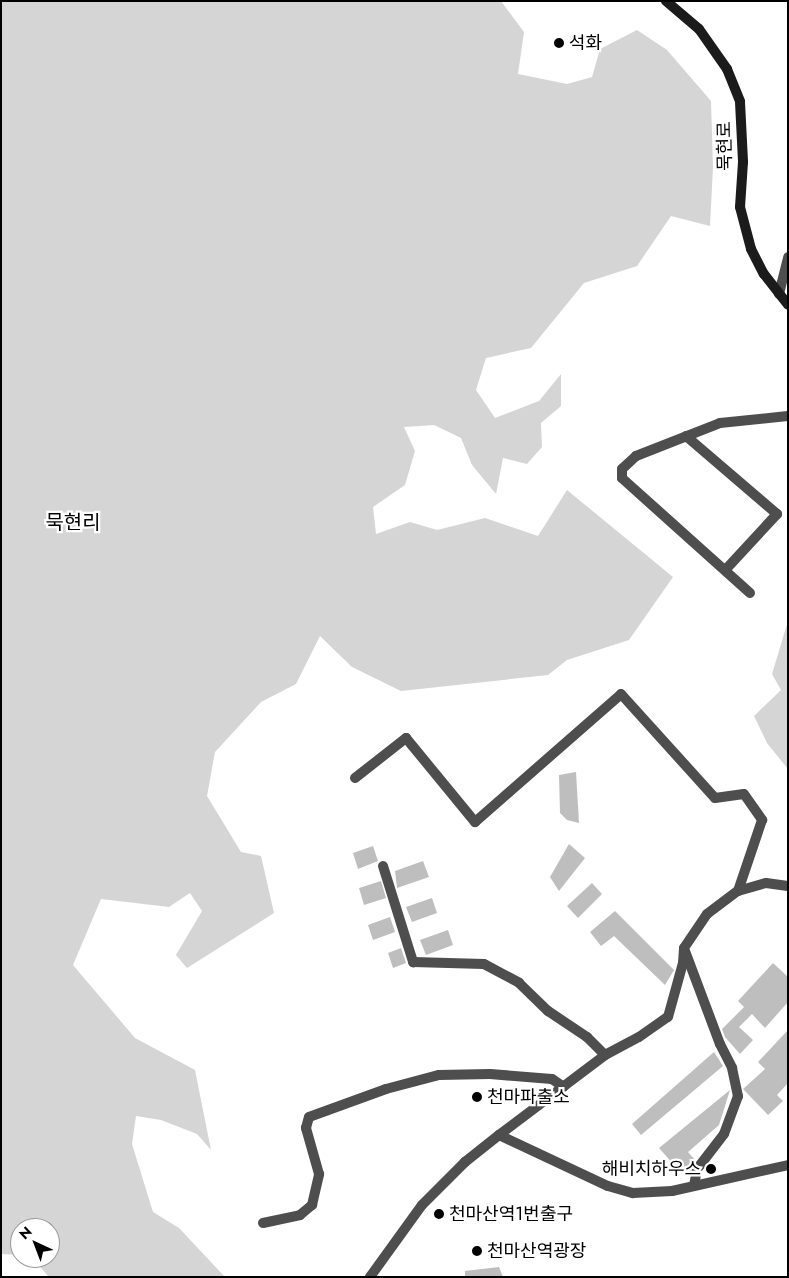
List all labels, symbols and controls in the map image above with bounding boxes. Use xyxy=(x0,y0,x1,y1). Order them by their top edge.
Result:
place label: 석화 xyxy=(569,32,602,54)
marker: 석화 xyxy=(553,37,565,49)
street label: 묵현로 xyxy=(714,121,736,171)
district label: 묵현리 xyxy=(45,510,101,534)
place label: 천마파출소 xyxy=(487,1086,570,1108)
marker: 천마파출소 xyxy=(471,1091,483,1103)
place label: 해비치하우스 xyxy=(602,1158,701,1180)
marker: 해비치하우스 xyxy=(705,1163,717,1175)
place label: 천마산역1번출구 xyxy=(449,1203,573,1225)
marker: 천마산역1번출구 xyxy=(433,1208,445,1220)
north arrow xyxy=(10,1218,60,1268)
text: N xyxy=(15,1222,36,1244)
place label: 천마산역광장 xyxy=(487,1240,586,1262)
marker: 천마산역광장 xyxy=(471,1245,483,1257)

